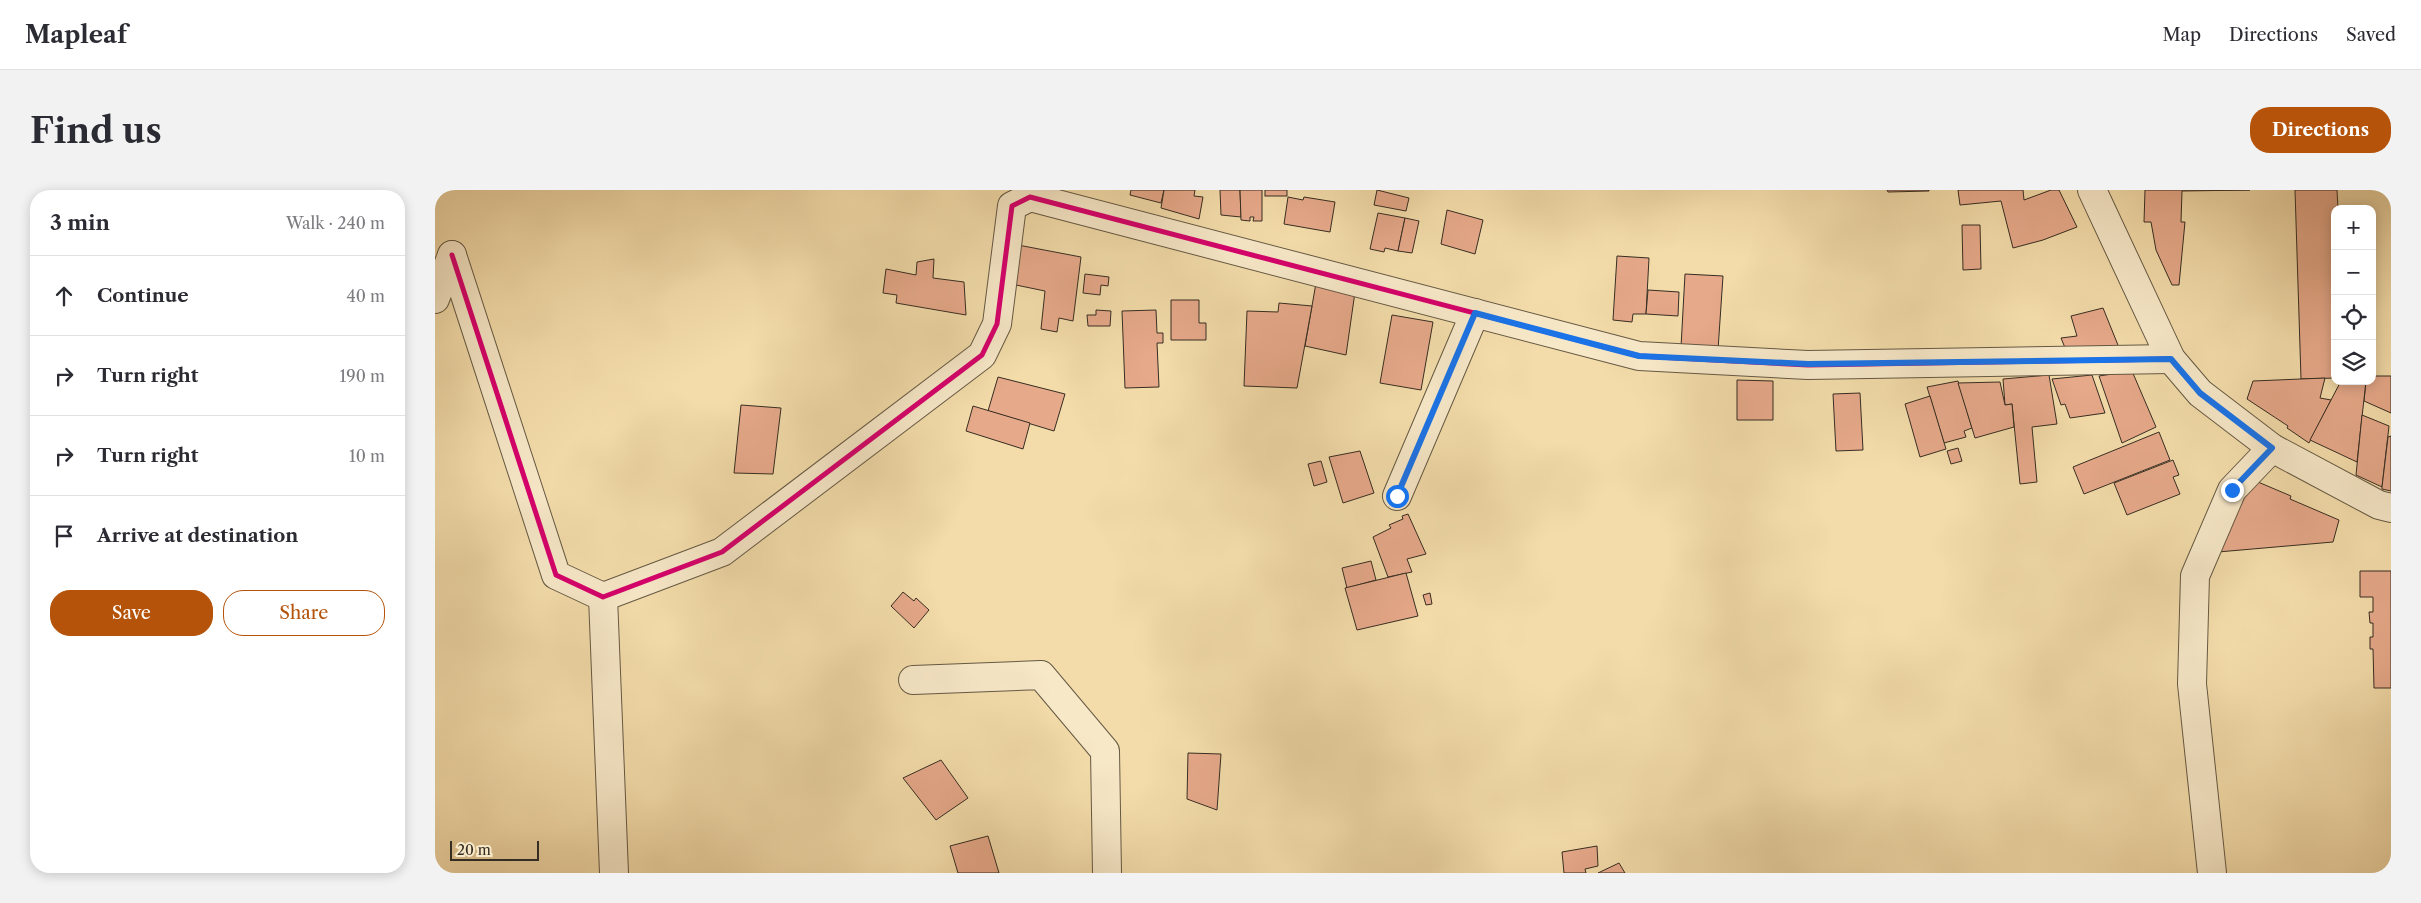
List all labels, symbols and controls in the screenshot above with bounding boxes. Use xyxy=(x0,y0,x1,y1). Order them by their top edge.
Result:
text: Mapleaf xyxy=(25,20,127,49)
text: Map xyxy=(2162,24,2201,46)
text: Directions xyxy=(2229,24,2318,46)
text: Saved xyxy=(2346,24,2396,46)
button: Directions xyxy=(2250,107,2391,153)
text: Find us xyxy=(30,109,162,152)
map controls xyxy=(2331,205,2376,385)
button: + xyxy=(2331,205,2376,250)
text: 3 min xyxy=(50,210,110,235)
text: Walk · 240 m xyxy=(286,213,385,233)
button: − xyxy=(2331,250,2376,295)
icon: ahead xyxy=(50,282,78,310)
text: Continue xyxy=(97,284,189,307)
text: 40 m xyxy=(346,286,385,306)
button: locate xyxy=(2331,295,2376,340)
button: layers xyxy=(2331,340,2376,385)
icon: right xyxy=(50,362,78,390)
text: Turn right xyxy=(97,364,198,387)
text: 190 m xyxy=(340,366,385,386)
icon: right xyxy=(50,442,78,470)
text: Turn right xyxy=(97,444,198,467)
text: 10 m xyxy=(349,446,385,466)
route end xyxy=(2221,479,2244,502)
route start xyxy=(1386,485,1409,508)
icon: arrive xyxy=(50,522,78,550)
text: Arrive at destination xyxy=(97,524,298,547)
button: Save xyxy=(50,590,213,636)
button: Share xyxy=(223,590,385,636)
scale bar xyxy=(450,838,539,861)
text: 20 m xyxy=(457,841,491,859)

